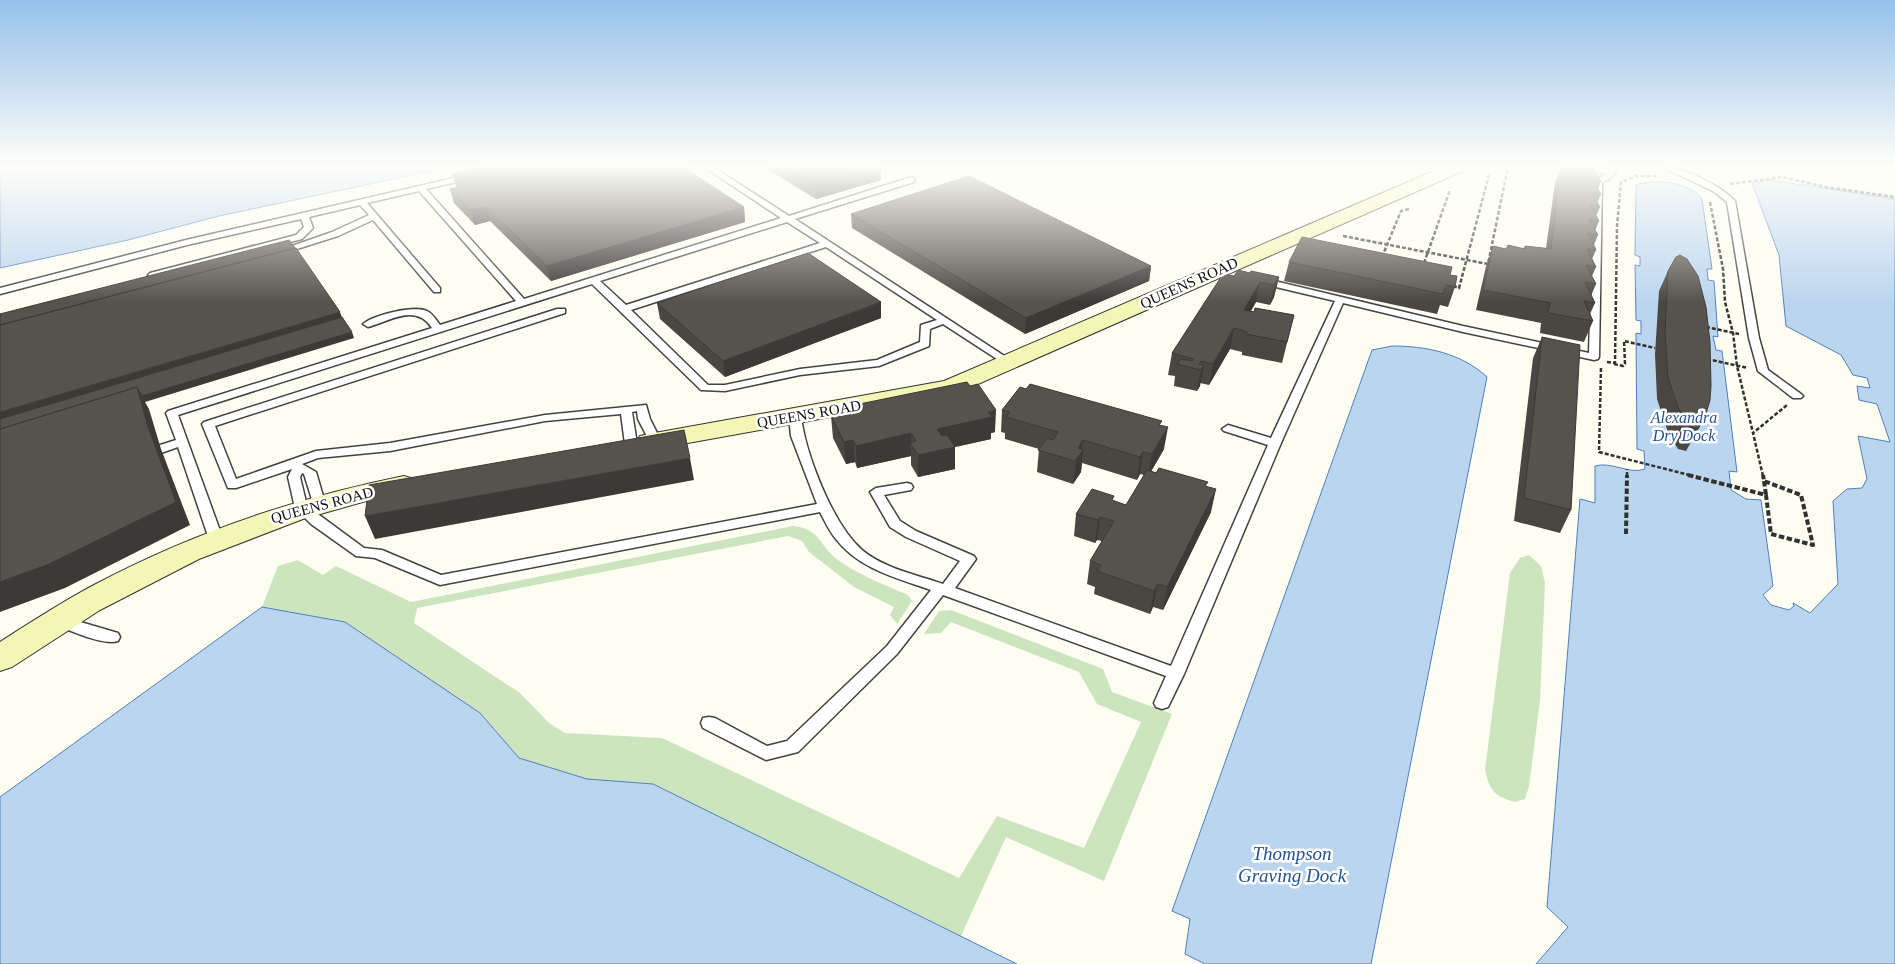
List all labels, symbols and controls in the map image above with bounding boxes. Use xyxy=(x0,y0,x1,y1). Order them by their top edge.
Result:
street label: QUEENS ROAD xyxy=(1138,254,1241,312)
street label: QUEENS ROAD xyxy=(756,397,862,431)
water label: Alexandra Dry Dock xyxy=(1650,409,1717,445)
street label: QUEENS ROAD xyxy=(269,484,375,526)
water label: Thompson Graving Dock xyxy=(1238,843,1347,886)

